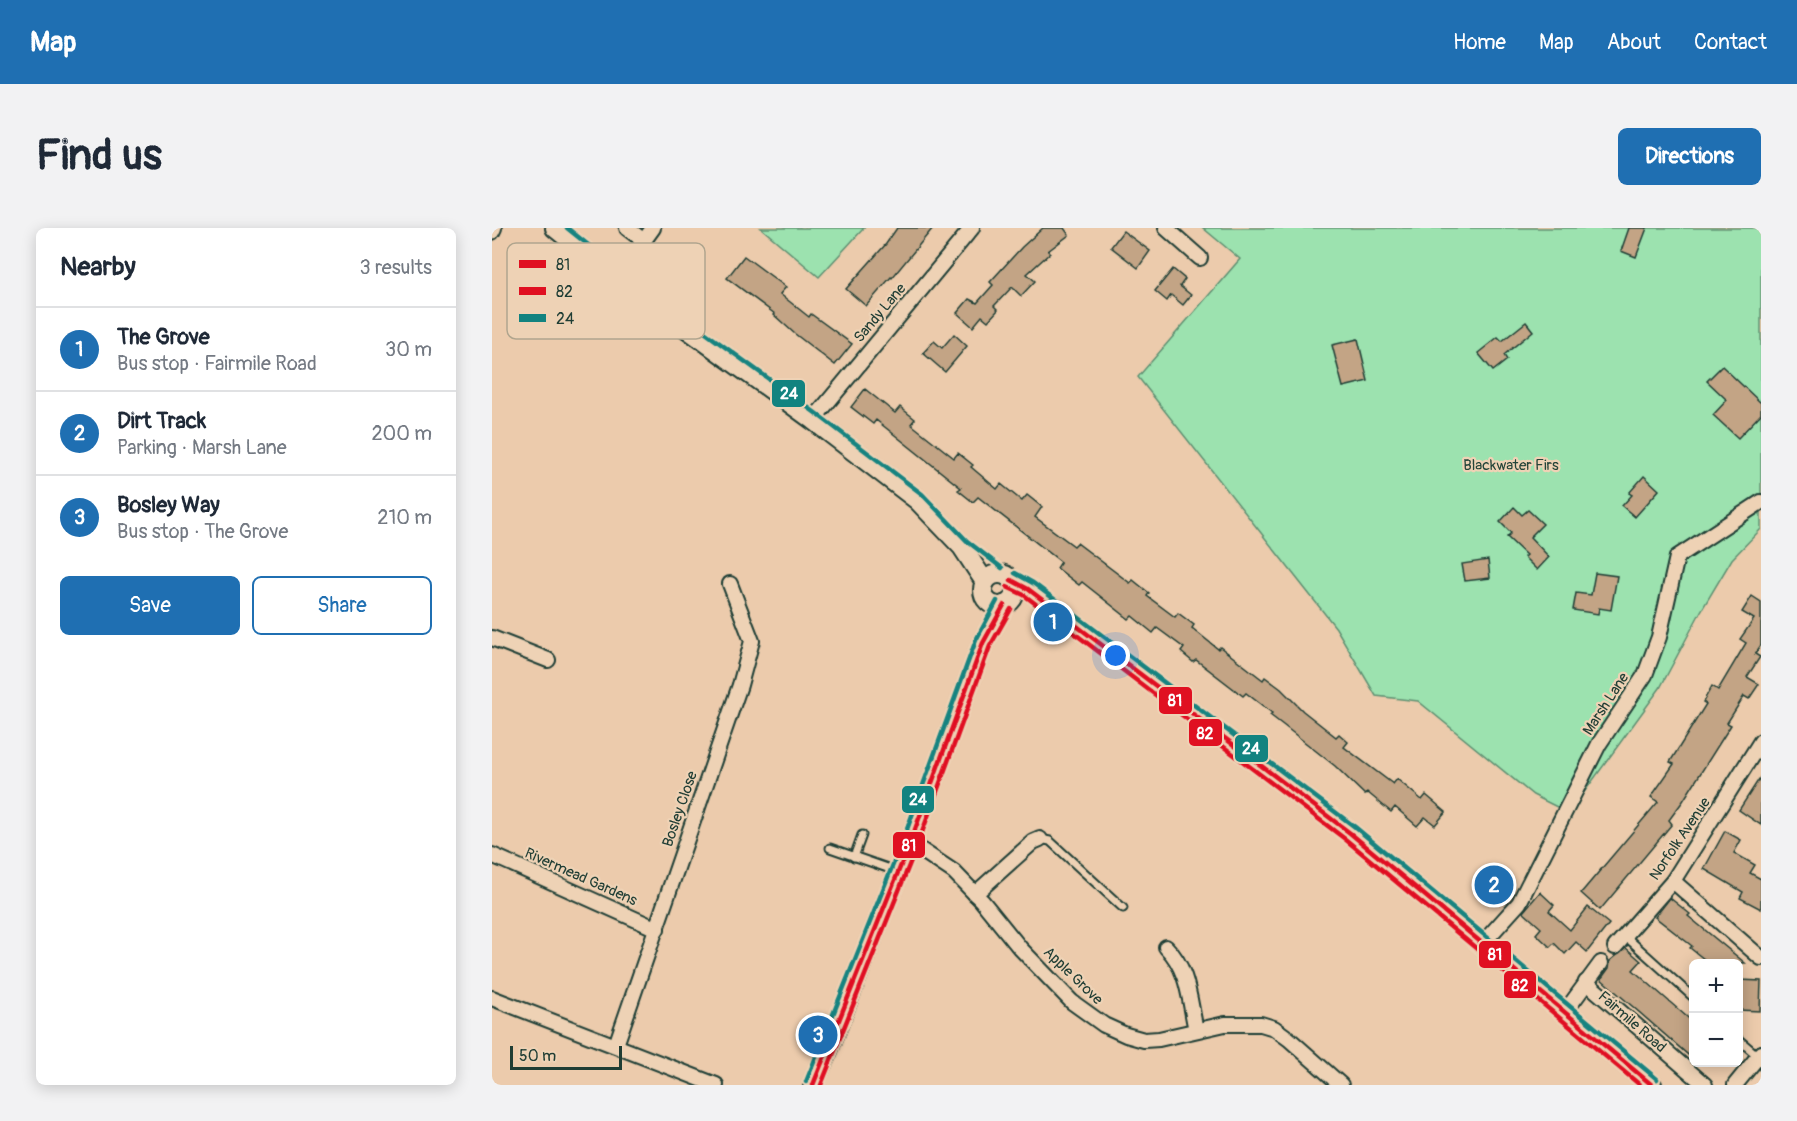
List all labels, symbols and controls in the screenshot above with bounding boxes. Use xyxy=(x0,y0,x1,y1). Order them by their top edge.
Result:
text: Map xyxy=(30,25,76,60)
text: Home xyxy=(1453,29,1506,56)
text: Map xyxy=(1539,29,1574,56)
text: About xyxy=(1607,29,1661,56)
text: Contact xyxy=(1694,29,1767,56)
button: Directions xyxy=(1618,128,1761,185)
text: Find us xyxy=(36,130,162,182)
legend xyxy=(507,243,705,339)
text: Nearby xyxy=(60,251,136,283)
text: 3 results xyxy=(360,255,432,280)
text: 81 xyxy=(556,255,570,275)
street label: Sandy Lane xyxy=(850,279,911,347)
text: 82 xyxy=(556,282,573,302)
text: 24 xyxy=(556,309,574,329)
text: The Grove xyxy=(117,323,210,351)
text: 1 xyxy=(76,337,83,362)
text: 30 m xyxy=(385,337,432,362)
text: Bus stop · Fairmile Road xyxy=(117,351,317,376)
line badge: 24 xyxy=(771,379,806,408)
text: 24 xyxy=(780,384,799,404)
text: Dirt Track xyxy=(117,407,206,435)
text: 2 xyxy=(74,421,85,446)
text: 200 m xyxy=(371,421,432,446)
text: Parking · Marsh Lane xyxy=(117,435,287,460)
park label: Blackwater Firs xyxy=(1463,456,1559,475)
text: Bosley Way xyxy=(117,491,220,519)
text: 3 xyxy=(74,505,85,530)
text: 210 m xyxy=(377,505,432,530)
text: Bus stop · The Grove xyxy=(117,519,288,544)
button: Save xyxy=(60,576,240,635)
button: Share xyxy=(252,576,432,635)
pin: 1 xyxy=(1034,600,1072,644)
your location xyxy=(1101,641,1130,670)
street label: Marsh Lane xyxy=(1579,669,1634,739)
line badge: 81 xyxy=(1158,686,1193,715)
text: 81 xyxy=(1168,691,1182,711)
line badge: 82 xyxy=(1188,718,1223,747)
text: 82 xyxy=(1196,724,1214,744)
line badge: 24 xyxy=(1234,734,1269,763)
text: 24 xyxy=(1242,739,1261,759)
street label: Bosley Close xyxy=(658,768,702,849)
line badge: 24 xyxy=(901,785,935,814)
text: 24 xyxy=(909,790,928,810)
street label: Norfolk Avenue xyxy=(1645,793,1715,884)
line badge: 81 xyxy=(892,831,926,859)
text: 81 xyxy=(902,836,916,856)
street label: Rivermead Gardens xyxy=(522,844,640,910)
pin: 2 xyxy=(1474,862,1514,908)
line badge: 81 xyxy=(1478,940,1512,969)
street label: Apple Grove xyxy=(1039,943,1107,1009)
text: 81 xyxy=(1488,945,1502,965)
map controls xyxy=(1689,959,1743,1067)
button: + xyxy=(1689,959,1743,1013)
line badge: 82 xyxy=(1503,970,1537,999)
text: 82 xyxy=(1511,976,1529,996)
street label: Fairmile Road xyxy=(1594,987,1670,1057)
pin: 3 xyxy=(798,1012,838,1058)
button: − xyxy=(1689,1013,1743,1067)
scale bar xyxy=(510,1043,622,1070)
text: 50 m xyxy=(519,1046,556,1066)

